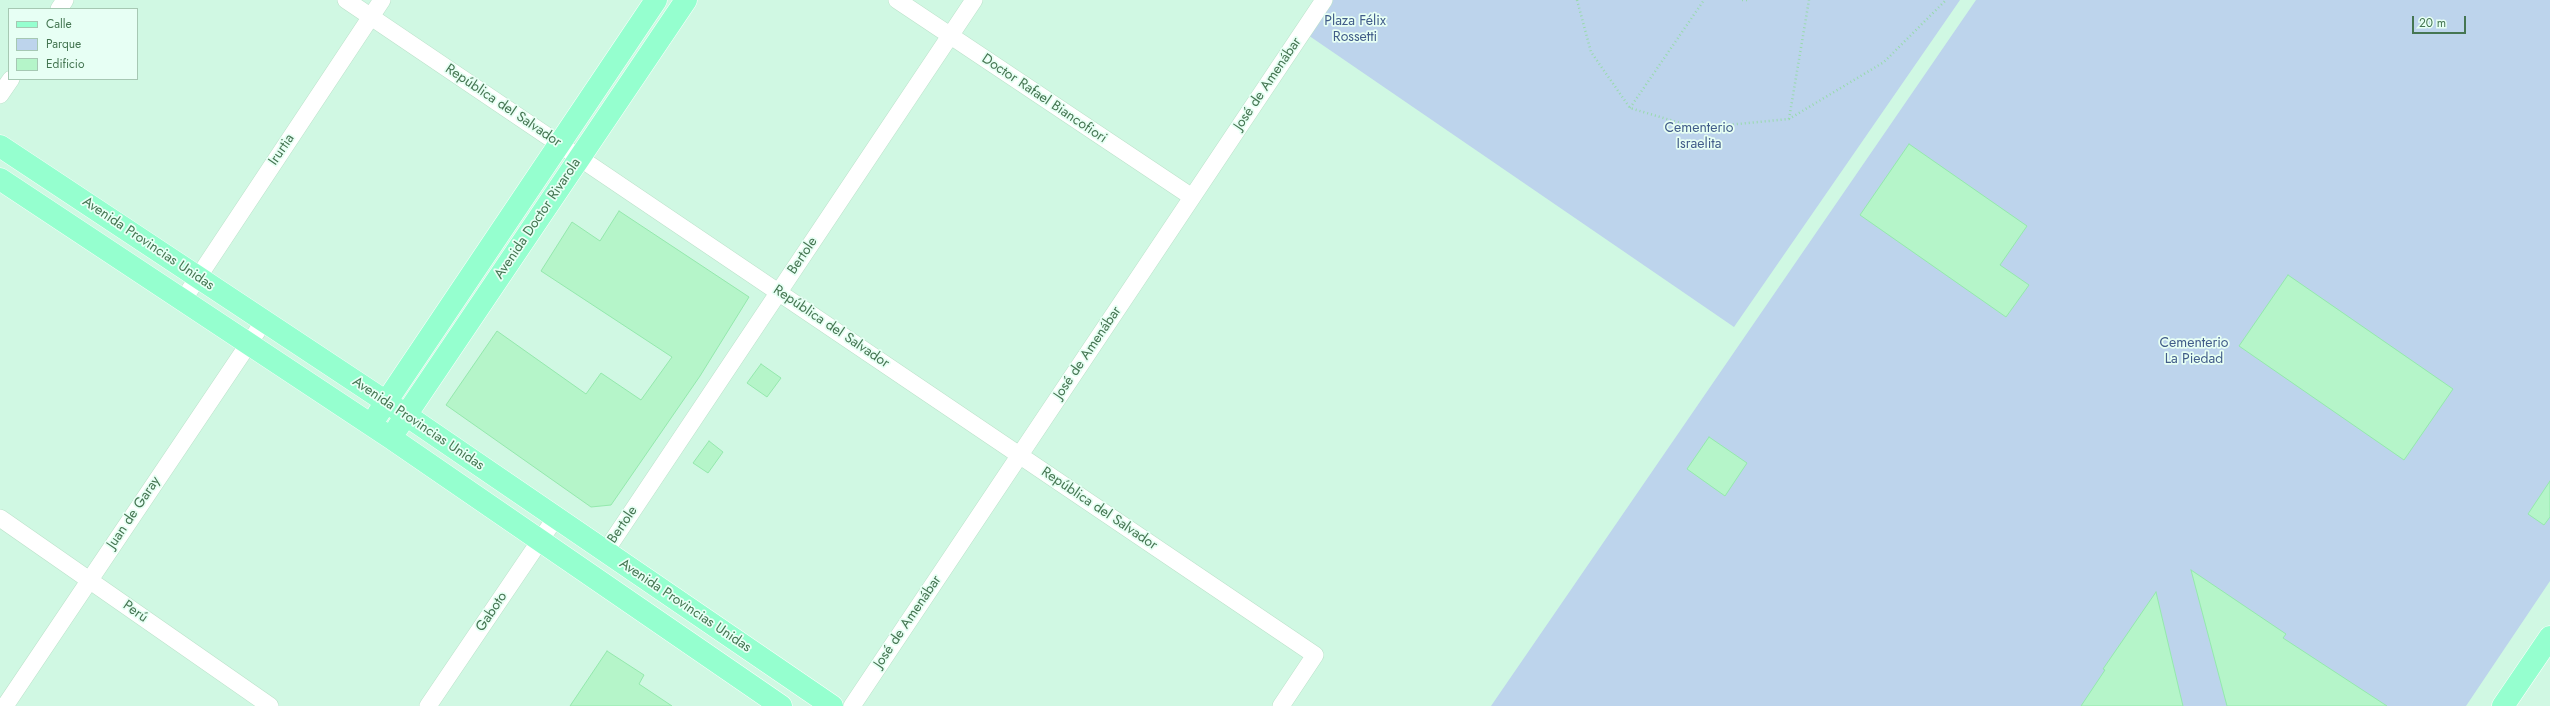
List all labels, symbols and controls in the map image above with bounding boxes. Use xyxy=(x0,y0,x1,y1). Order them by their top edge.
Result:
legend xyxy=(8,8,138,80)
scale bar xyxy=(2414,8,2468,34)
park label: Plaza Félix Rossetti xyxy=(1324,14,1386,46)
text: 20 m xyxy=(2419,14,2446,32)
text: Calle xyxy=(46,15,72,33)
street label: José de Amenábar xyxy=(1231,34,1305,134)
text: Parque xyxy=(46,35,81,53)
street label: Doctor Rafael Biancofiori xyxy=(978,51,1110,147)
text: Edificio xyxy=(46,55,85,73)
street label: República del Salvador xyxy=(442,61,564,151)
park label: Cementerio Israelita xyxy=(1665,121,1733,154)
street label: Irurtia xyxy=(265,131,299,169)
street label: Avenida Doctor Rivarola xyxy=(491,155,585,283)
street label: Avenida Provincias Unidas xyxy=(79,194,217,294)
street label: Bertole xyxy=(785,234,821,278)
street label: República del Salvador xyxy=(770,282,892,372)
street label: José de Amenábar xyxy=(1051,303,1125,403)
park label: Cementerio La Piedad xyxy=(2160,336,2228,368)
street label: Avenida Provincias Unidas xyxy=(349,374,487,474)
street label: República del Salvador xyxy=(1038,464,1160,554)
street label: Juan de Garay xyxy=(104,474,164,552)
street label: Bertole xyxy=(605,503,641,547)
street label: Avenida Provincias Unidas xyxy=(616,556,754,656)
street label: José de Amenábar xyxy=(871,572,945,672)
street label: Gaboto xyxy=(473,589,511,635)
street label: Perú xyxy=(119,597,151,627)

